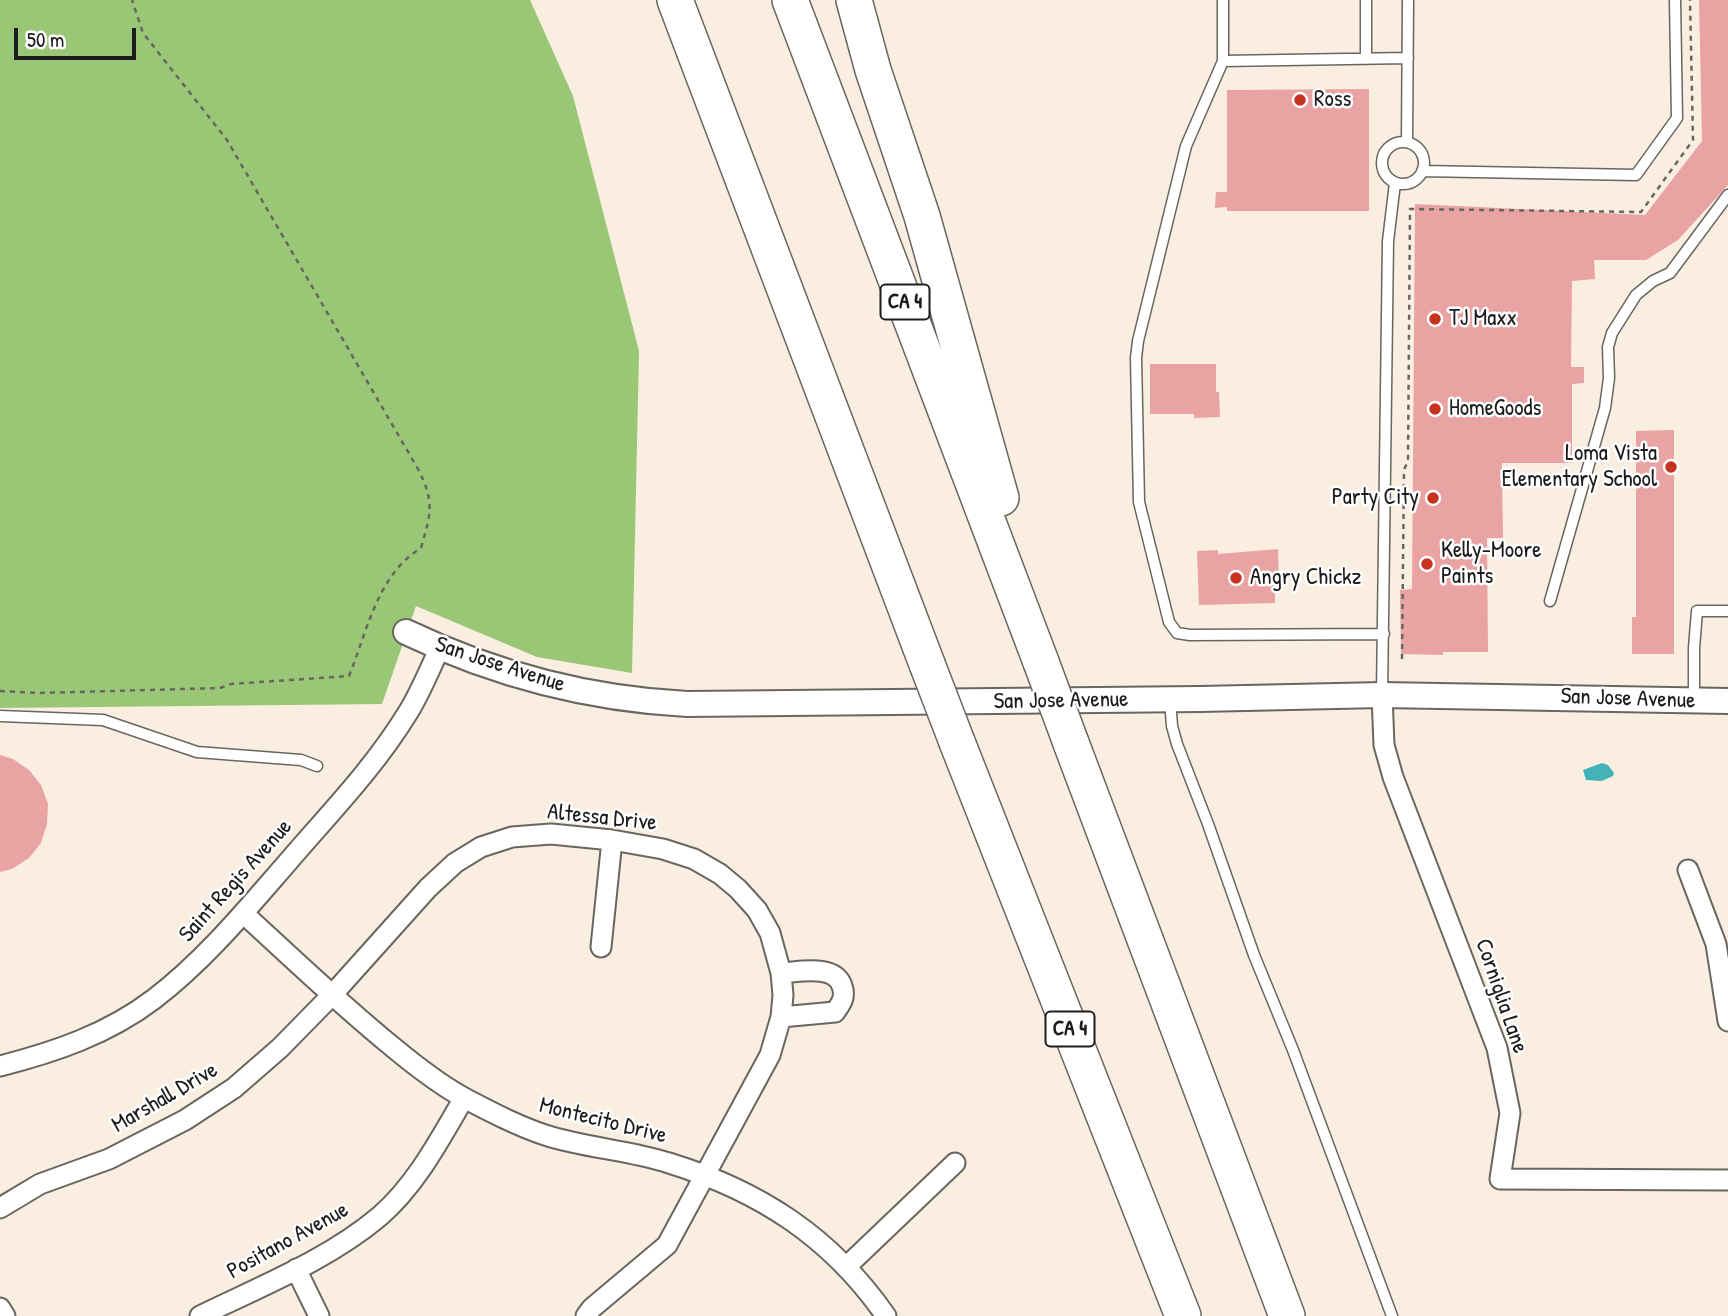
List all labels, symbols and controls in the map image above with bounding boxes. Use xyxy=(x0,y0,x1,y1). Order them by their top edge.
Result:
scale bar xyxy=(18,14,140,58)
text: 50 m xyxy=(27,25,64,54)
place label: Ross xyxy=(1314,86,1351,114)
marker: Ross xyxy=(1292,92,1308,108)
road number: CA 4 xyxy=(880,284,930,320)
place label: TJ Maxx xyxy=(1449,305,1517,333)
marker: TJ Maxx xyxy=(1427,311,1443,327)
place label: HomeGoods xyxy=(1449,395,1541,423)
marker: HomeGoods xyxy=(1427,401,1443,417)
place label: Loma Vista Elementary School xyxy=(1502,440,1657,494)
marker: Loma Vista Elementary School xyxy=(1663,459,1679,475)
place label: Party City xyxy=(1332,484,1419,512)
marker: Party City xyxy=(1425,490,1441,506)
place label: Kelly-Moore Paints xyxy=(1441,537,1541,591)
marker: Kelly-Moore Paints xyxy=(1419,556,1435,572)
place label: Angry Chickz xyxy=(1250,564,1361,592)
marker: Angry Chickz xyxy=(1228,570,1244,586)
street label: San Jose Avenue xyxy=(432,631,568,699)
street label: San Jose Avenue xyxy=(1560,683,1696,715)
street label: San Jose Avenue xyxy=(993,686,1129,716)
street label: Altessa Drive xyxy=(546,799,658,837)
street label: Saint Regis Avenue xyxy=(174,814,298,948)
street label: Corniglia Lane xyxy=(1469,935,1533,1057)
road number: CA 4 xyxy=(1046,1012,1094,1046)
street label: Marshall Drive xyxy=(107,1057,223,1139)
street label: Montecito Drive xyxy=(536,1092,670,1150)
street label: Positano Avenue xyxy=(222,1196,354,1286)

